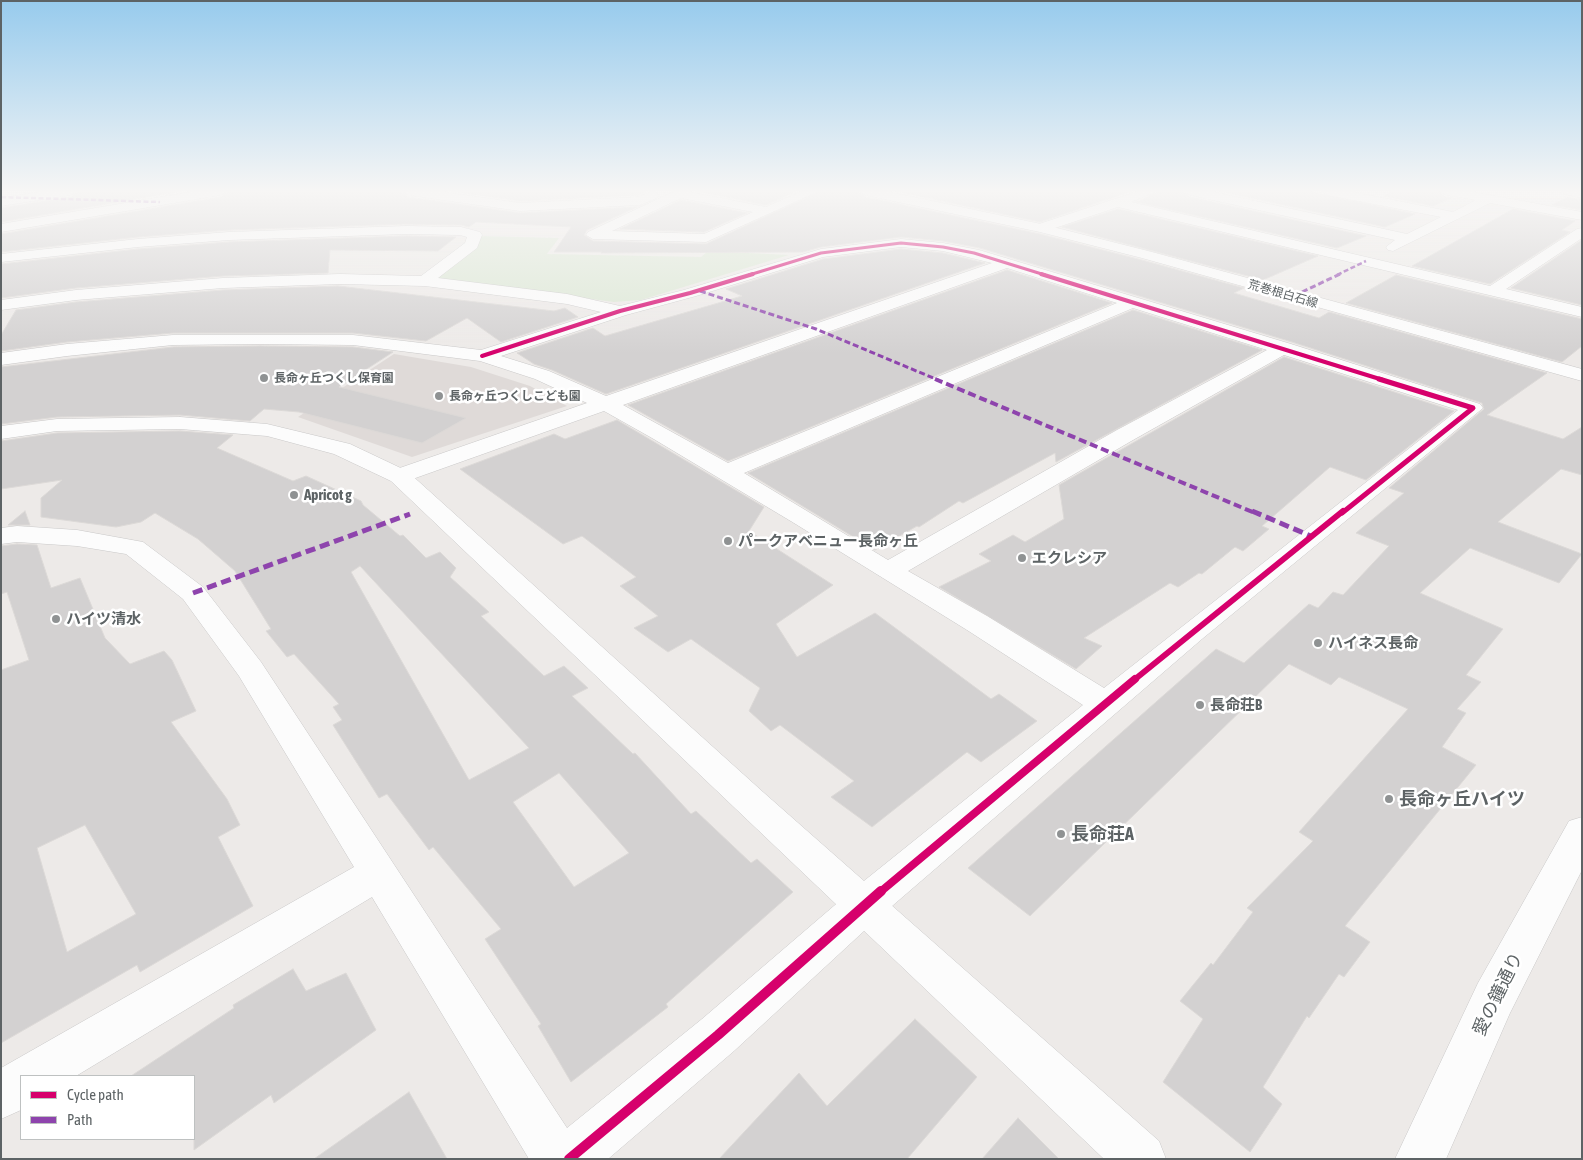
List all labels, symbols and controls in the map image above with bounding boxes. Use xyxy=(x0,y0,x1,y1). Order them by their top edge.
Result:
street label: 荒巻根白石線 xyxy=(1246,277,1320,311)
place label: 長命ヶ丘つくし保育園 xyxy=(274,371,394,385)
marker: 長命ヶ丘つくし保育園 xyxy=(258,372,270,384)
place label: 長命ヶ丘つくしこども園 xyxy=(449,389,581,403)
marker: 長命ヶ丘つくしこども園 xyxy=(433,390,445,402)
place label: Apricot g xyxy=(304,486,352,504)
marker: Apricot g xyxy=(288,489,300,501)
place label: パークアベニュー長命ヶ丘 xyxy=(738,532,918,550)
marker: パークアベニュー長命ヶ丘 xyxy=(722,535,734,547)
place label: エクレシア xyxy=(1032,549,1107,567)
marker: エクレシア xyxy=(1016,552,1028,564)
place label: ハイツ清水 xyxy=(66,610,141,628)
marker: ハイツ清水 xyxy=(50,613,62,625)
place label: ハイネス長命 xyxy=(1328,634,1418,652)
marker: ハイネス長命 xyxy=(1312,637,1324,649)
place label: 長命荘B xyxy=(1210,696,1262,714)
marker: 長命荘B xyxy=(1194,699,1206,711)
place label: 長命ヶ丘ハイツ xyxy=(1399,788,1525,810)
marker: 長命ヶ丘ハイツ xyxy=(1383,793,1395,805)
place label: 長命荘A xyxy=(1071,823,1134,845)
marker: 長命荘A xyxy=(1055,828,1067,840)
street label: 愛の鐘通り xyxy=(1469,949,1527,1039)
legend xyxy=(20,1075,195,1140)
text: Cycle path xyxy=(67,1086,124,1103)
text: Path xyxy=(67,1111,93,1128)

